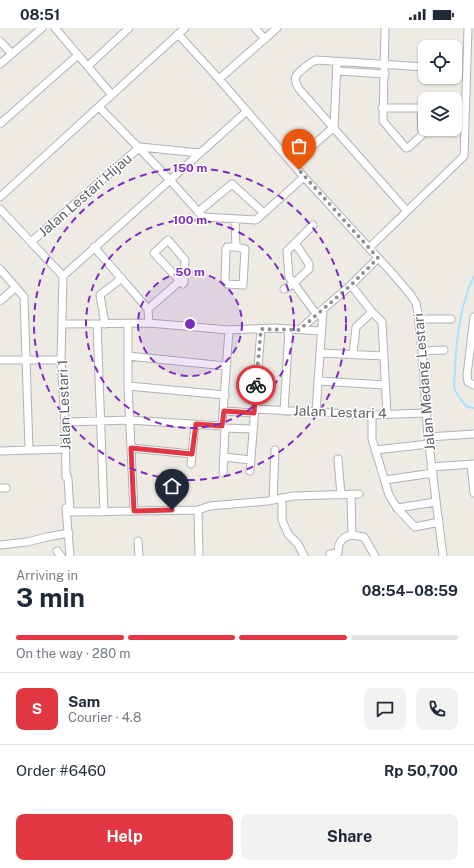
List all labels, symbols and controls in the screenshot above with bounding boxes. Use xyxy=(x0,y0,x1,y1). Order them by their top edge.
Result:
text: 08:51 xyxy=(20,6,60,23)
map controls xyxy=(418,40,462,136)
button: locate xyxy=(418,40,462,84)
button: layers xyxy=(418,92,462,136)
pin xyxy=(282,129,316,170)
icon: bag xyxy=(288,135,310,157)
street label: Jalan Lestari Hijau xyxy=(35,150,135,240)
text: 150 m xyxy=(173,161,207,175)
text: 100 m xyxy=(173,213,207,227)
text: 50 m xyxy=(175,265,205,279)
street label: Jalan Medang Lestari xyxy=(410,313,438,451)
centre of rings xyxy=(183,317,197,331)
street label: Jalan Lestari 1 xyxy=(54,360,74,450)
courier xyxy=(236,365,276,405)
icon: bike xyxy=(245,374,267,396)
street label: Jalan Lestari 4 xyxy=(293,402,387,422)
pin xyxy=(155,469,189,510)
icon: home xyxy=(161,475,183,497)
text: Arriving in xyxy=(16,568,78,583)
text: 3 min xyxy=(16,582,85,613)
text: 08:54–08:59 xyxy=(362,582,458,599)
text: On the way · 280 m xyxy=(16,646,131,661)
button: chat xyxy=(364,688,406,730)
button: phone xyxy=(416,688,458,730)
text: Sam xyxy=(68,693,100,710)
text: S xyxy=(32,700,42,717)
text: Courier · 4.8 xyxy=(68,710,141,725)
text: Order #6460 xyxy=(16,762,106,779)
text: Rp 50,700 xyxy=(384,762,458,779)
button: Help xyxy=(16,814,233,860)
button: Share xyxy=(241,814,458,860)

